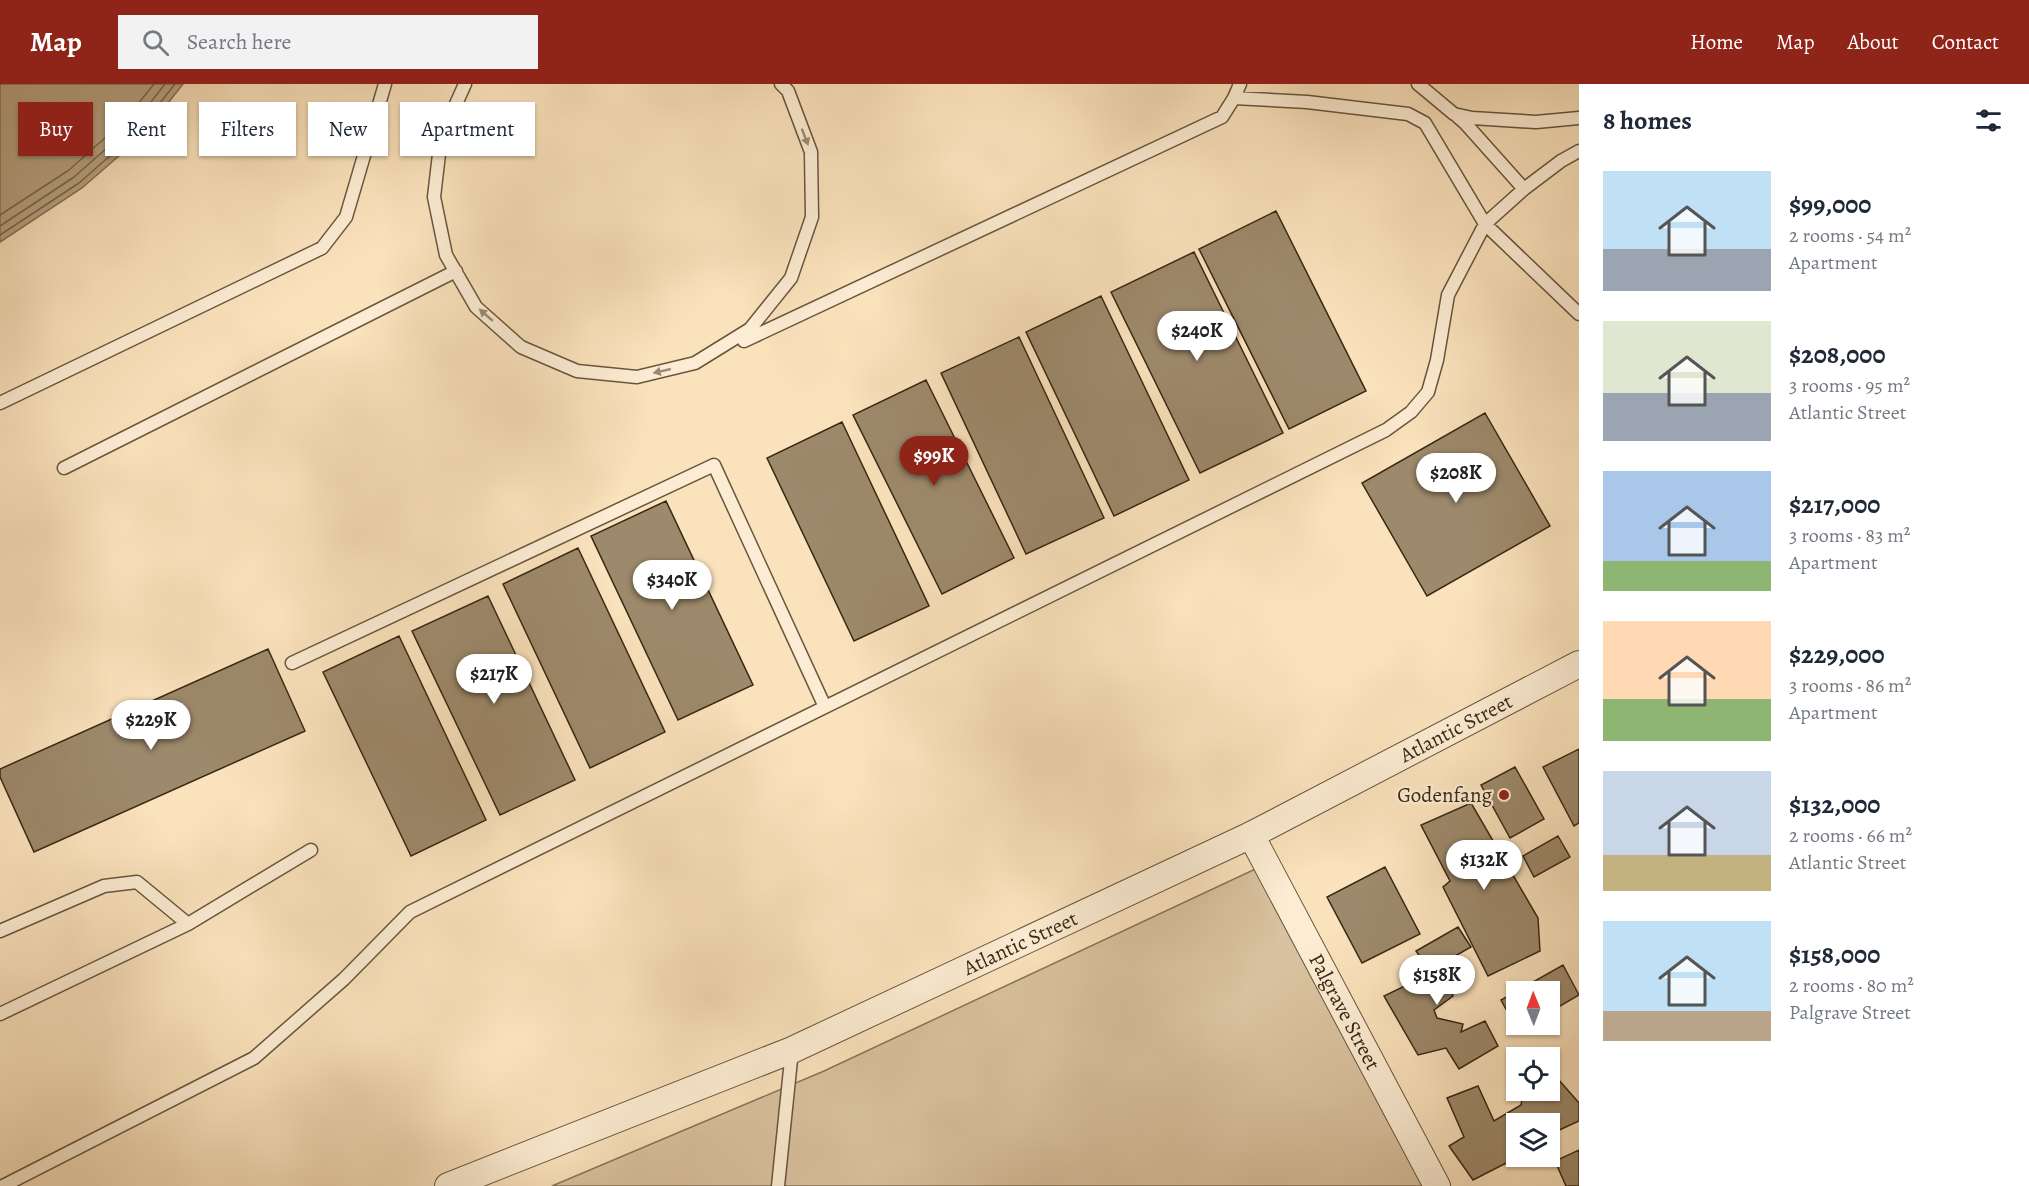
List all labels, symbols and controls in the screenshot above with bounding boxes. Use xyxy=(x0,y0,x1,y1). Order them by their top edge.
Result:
search box xyxy=(118,15,538,69)
text: Map xyxy=(30,23,82,61)
icon: search xyxy=(139,26,172,59)
text: Search here xyxy=(187,27,291,57)
text: Home xyxy=(1690,28,1743,56)
text: Map xyxy=(1776,28,1814,56)
text: About xyxy=(1847,28,1899,56)
text: Contact xyxy=(1932,28,1999,56)
chip: Buy xyxy=(18,102,93,156)
chip: Rent xyxy=(105,102,187,156)
chip: Filters xyxy=(199,102,296,156)
chip: New xyxy=(308,102,388,156)
chip: Apartment xyxy=(400,102,535,156)
text: 8 homes xyxy=(1603,103,1692,138)
icon: filters xyxy=(1972,104,2005,137)
one-way arrow xyxy=(801,128,810,146)
text: $99,000 xyxy=(1789,187,1871,222)
icon: home xyxy=(1651,195,1723,267)
text: 2 rooms · 54 m² xyxy=(1789,222,1911,249)
text: Apartment xyxy=(1789,249,1878,276)
one-way arrow xyxy=(478,308,493,322)
pin: $240K xyxy=(1155,311,1239,362)
text: $240K xyxy=(1171,317,1223,344)
text: $208,000 xyxy=(1789,337,1885,372)
icon: home xyxy=(1651,345,1723,417)
one-way arrow xyxy=(653,366,672,376)
text: 3 rooms · 95 m² xyxy=(1789,372,1910,399)
text: Atlantic Street xyxy=(1789,399,1906,426)
pin: $99K xyxy=(898,436,970,487)
text: $99K xyxy=(914,442,954,469)
pin: $208K xyxy=(1414,453,1498,504)
text: $208K xyxy=(1430,459,1482,486)
text: $217,000 xyxy=(1789,487,1880,522)
icon: home xyxy=(1651,495,1723,567)
text: 3 rooms · 83 m² xyxy=(1789,522,1910,549)
text: Apartment xyxy=(1789,549,1878,576)
pin: $340K xyxy=(630,560,714,611)
text: $340K xyxy=(647,566,697,593)
text: $229,000 xyxy=(1789,637,1885,672)
icon: home xyxy=(1651,645,1723,717)
pin: $217K xyxy=(452,654,536,705)
text: $217K xyxy=(470,660,518,687)
text: 3 rooms · 86 m² xyxy=(1789,672,1911,699)
street label: Atlantic Street xyxy=(1394,687,1517,769)
text: Apartment xyxy=(1789,699,1878,726)
pin: $229K xyxy=(109,700,193,751)
text: $229K xyxy=(125,706,177,733)
place label: Godenfang xyxy=(1397,781,1492,809)
text: $132,000 xyxy=(1789,787,1880,822)
marker: Godenfang xyxy=(1497,788,1511,802)
icon: home xyxy=(1651,795,1723,867)
text: 2 rooms · 66 m² xyxy=(1789,822,1912,849)
pin: $132K xyxy=(1442,840,1526,891)
text: $132K xyxy=(1460,846,1508,873)
text: Atlantic Street xyxy=(1789,849,1906,876)
street label: Atlantic Street xyxy=(958,904,1082,982)
text: $158,000 xyxy=(1789,937,1880,972)
icon: home xyxy=(1651,945,1723,1017)
street label: Palgrave Street xyxy=(1302,949,1387,1075)
pin: $158K xyxy=(1395,955,1479,1006)
text: $158K xyxy=(1413,961,1461,988)
text: 2 rooms · 80 m² xyxy=(1789,972,1914,999)
north arrow xyxy=(1506,981,1560,1035)
map controls xyxy=(1506,981,1560,1167)
text: Palgrave Street xyxy=(1789,999,1911,1026)
button: locate xyxy=(1506,1047,1560,1101)
button: layers xyxy=(1506,1113,1560,1167)

